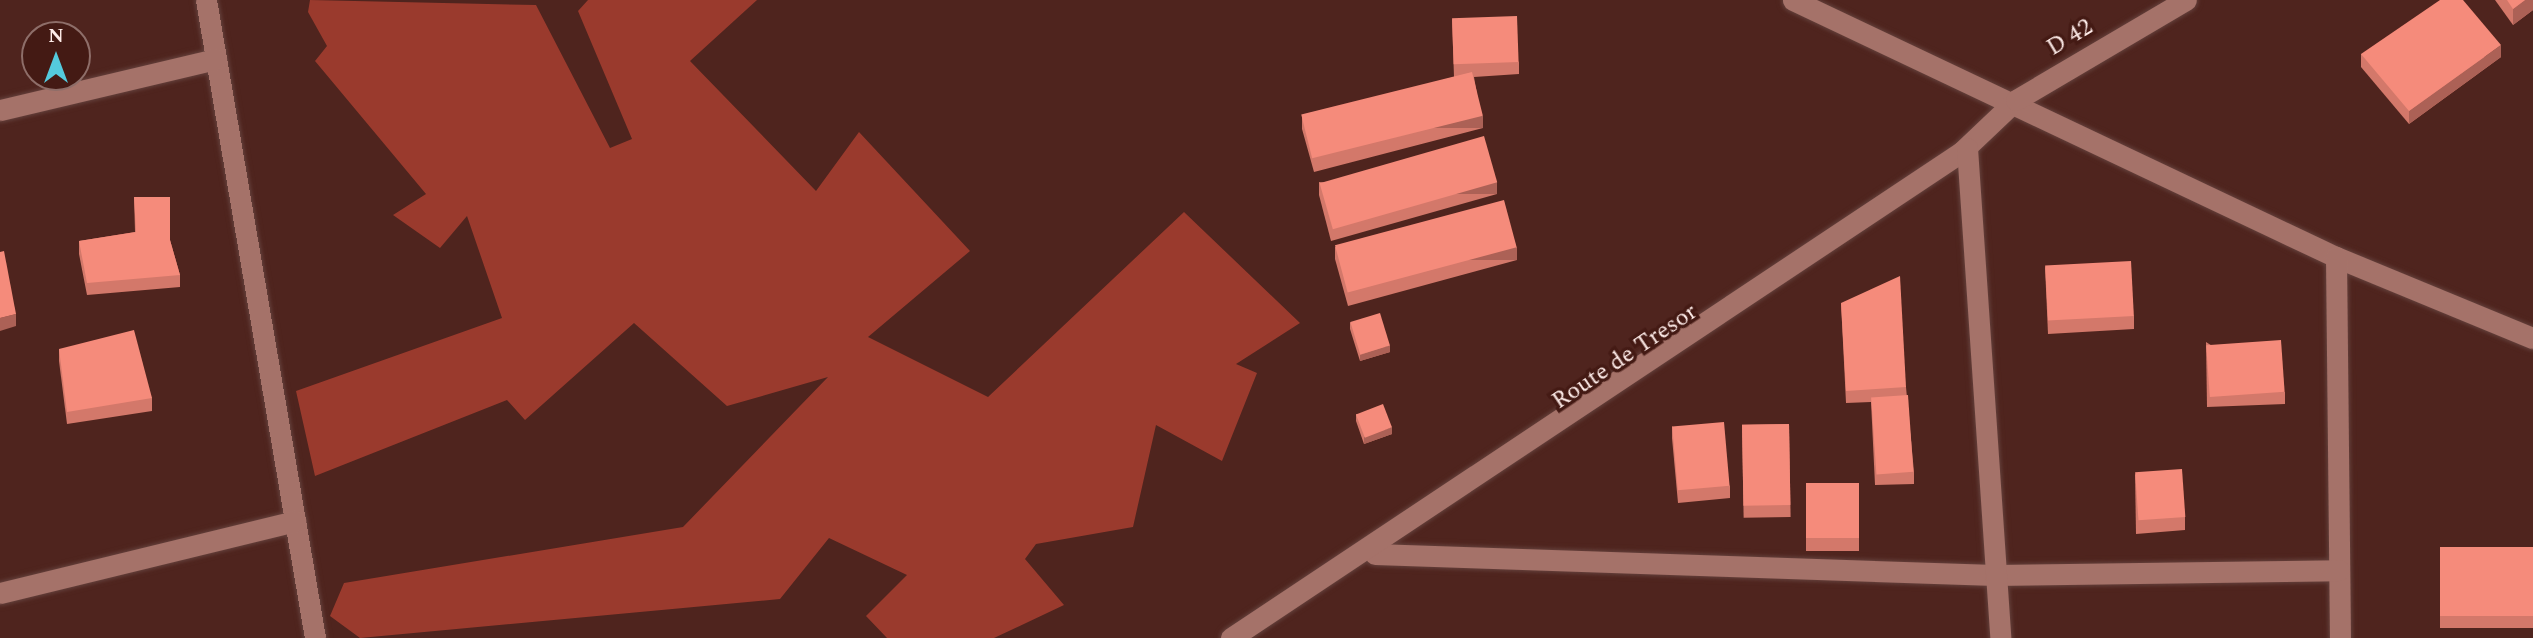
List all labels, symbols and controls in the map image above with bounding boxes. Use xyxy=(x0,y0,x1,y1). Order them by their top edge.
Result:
street label: D 42 xyxy=(2042,13,2098,63)
north arrow xyxy=(21,21,91,91)
text: N xyxy=(48,22,64,51)
street label: Route de Tresor xyxy=(1547,298,1703,416)

